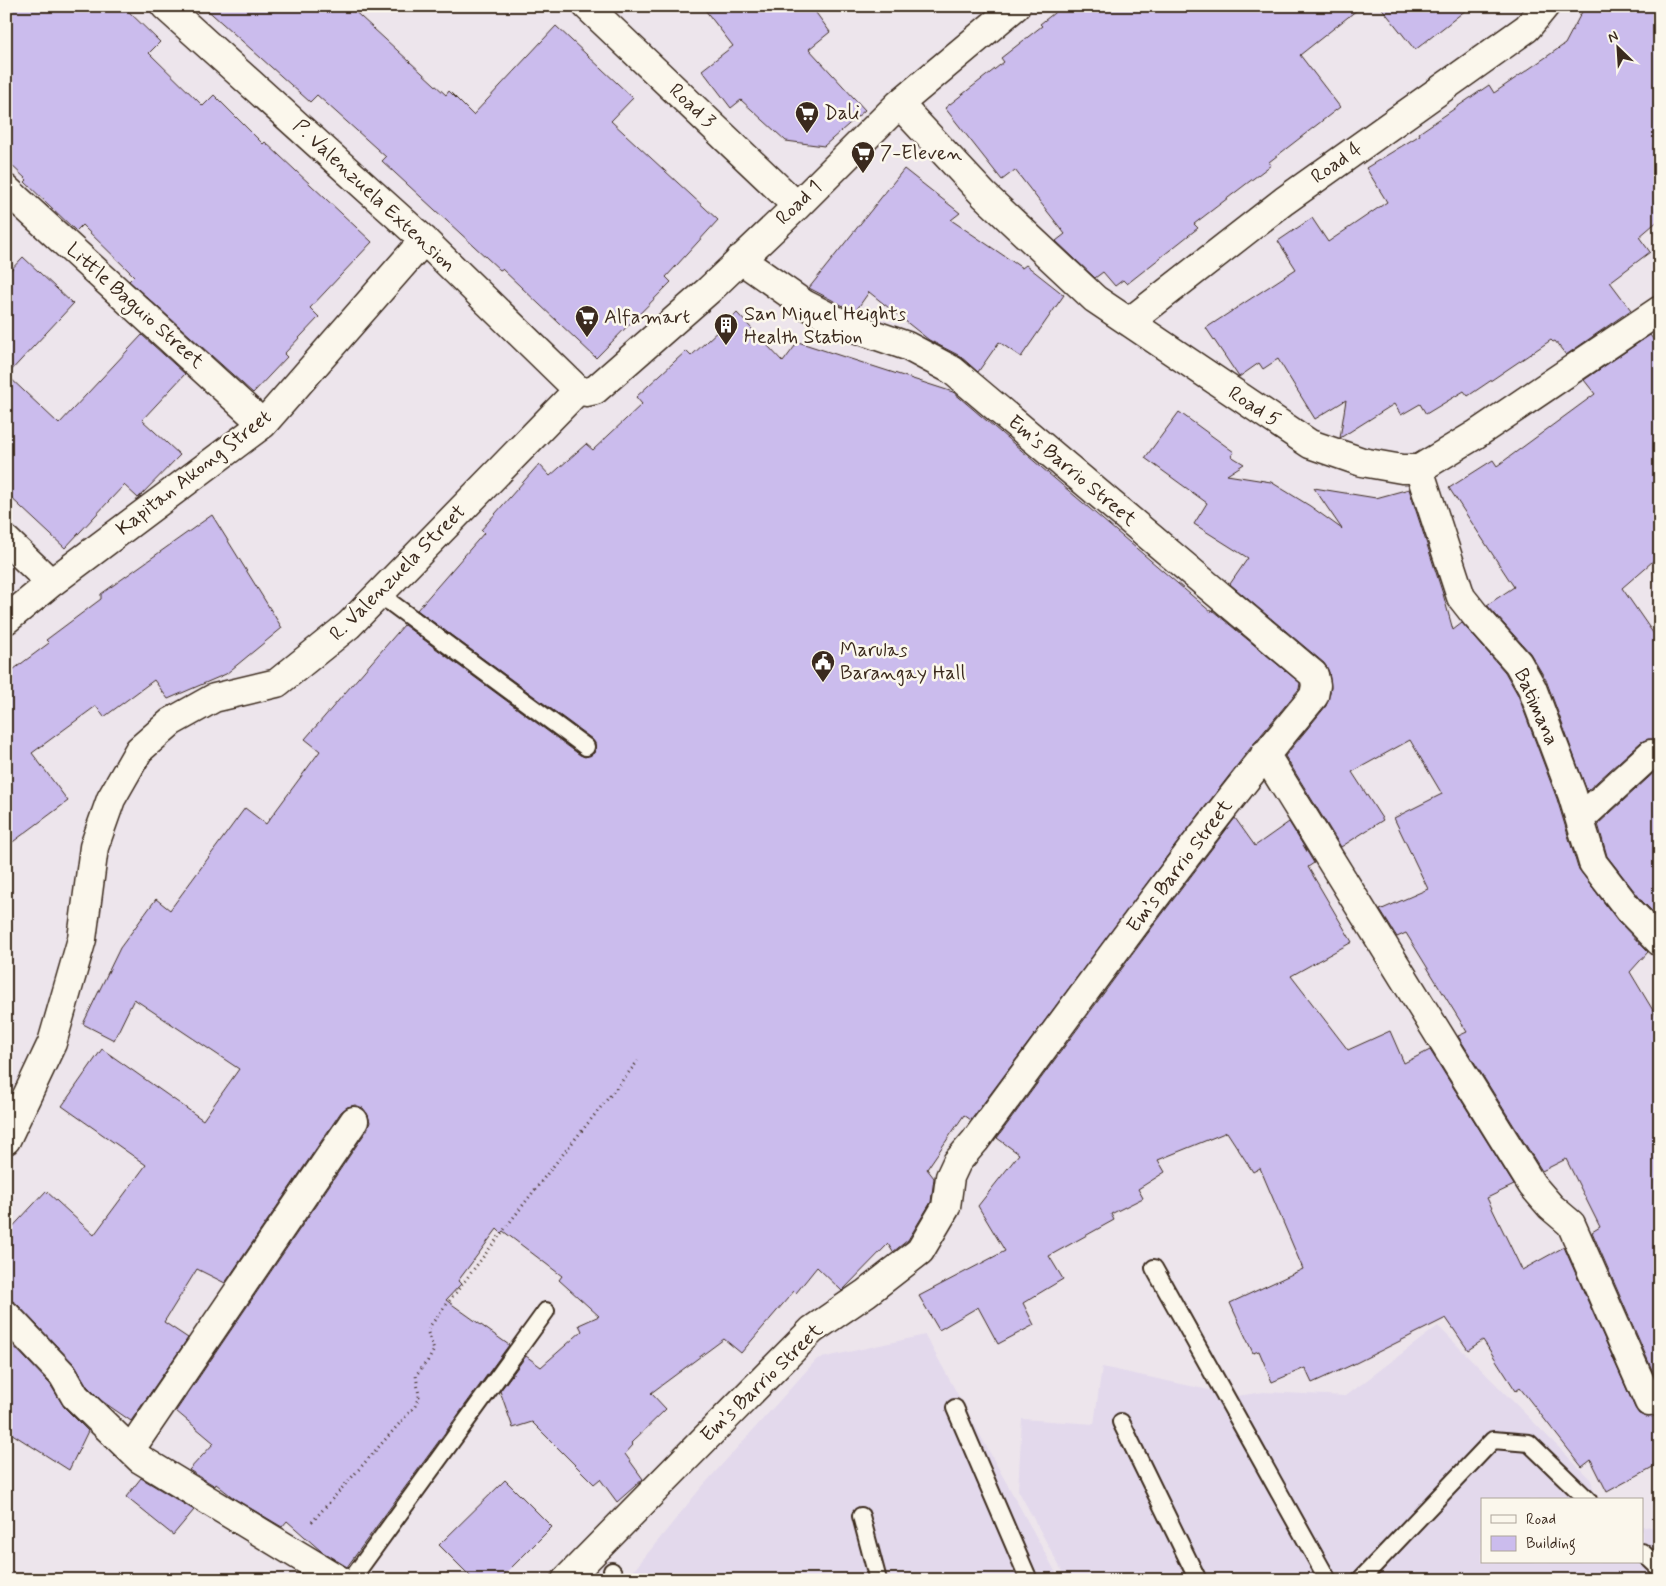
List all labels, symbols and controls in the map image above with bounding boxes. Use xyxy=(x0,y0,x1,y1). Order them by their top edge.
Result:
north arrow xyxy=(1594,22,1644,72)
text: N xyxy=(1605,27,1621,47)
street label: Road 3 xyxy=(663,78,721,134)
supermarket icon: Dali xyxy=(794,100,820,134)
place label: Dali xyxy=(824,100,860,127)
street label: P. Valenzuela Extension xyxy=(287,113,461,279)
street label: Road 4 xyxy=(1306,135,1368,190)
supermarket icon: 7-Eleven xyxy=(850,140,876,174)
place label: 7-Eleven xyxy=(880,140,963,167)
street label: Road 1 xyxy=(770,174,828,232)
street label: Little Baguio Street xyxy=(60,237,210,376)
place label: San Miguel Heights Health Station xyxy=(744,301,906,351)
supermarket icon: Alfamart xyxy=(574,304,600,338)
place label: Alfamart xyxy=(604,304,690,331)
building icon: San Miguel Heights Health Station xyxy=(713,312,739,346)
street label: Road 5 xyxy=(1223,380,1285,434)
street label: Kapitan Akong Street xyxy=(111,404,277,542)
street label: Em’s Barrio Street xyxy=(1002,409,1142,533)
street label: R. Valenzuela Street xyxy=(324,499,472,647)
place label: Marulas Barangay Hall xyxy=(840,637,966,687)
public building icon: Marulas Barangay Hall xyxy=(810,649,836,683)
street label: Batimana xyxy=(1507,664,1565,750)
street label: Em’s Barrio Street xyxy=(1121,794,1239,938)
street label: Em’s Barrio Street xyxy=(695,1317,829,1448)
legend xyxy=(1481,1498,1644,1564)
text: Road xyxy=(1526,1510,1556,1530)
text: Building xyxy=(1526,1534,1576,1555)

